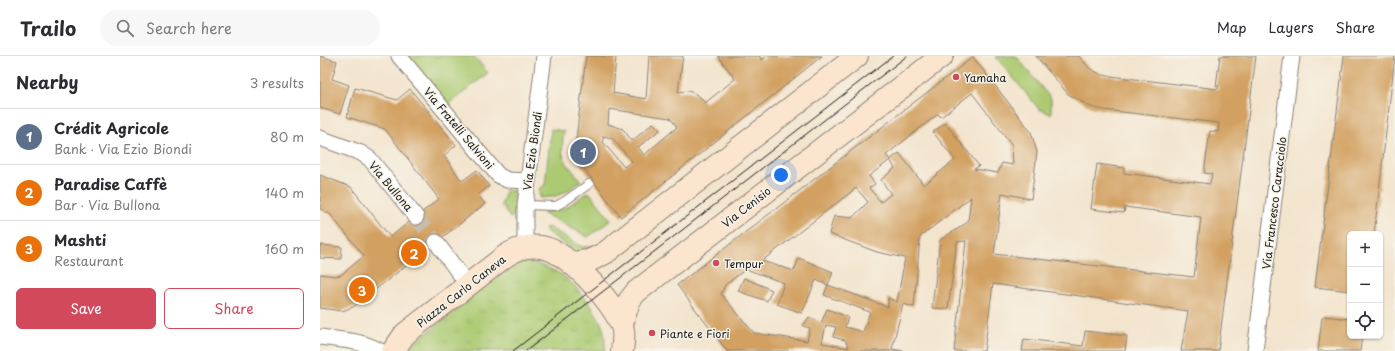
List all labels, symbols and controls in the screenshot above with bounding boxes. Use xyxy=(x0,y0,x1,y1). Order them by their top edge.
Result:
search box xyxy=(100,10,380,46)
text: Trailo xyxy=(20,14,76,42)
text: Search here xyxy=(146,16,232,39)
icon: search xyxy=(114,17,136,39)
text: Map xyxy=(1217,17,1247,38)
text: Layers xyxy=(1269,17,1314,38)
text: Share xyxy=(1336,17,1375,38)
text: Nearby xyxy=(16,69,78,95)
place label: Yamaha xyxy=(964,69,1006,86)
marker: Yamaha xyxy=(951,72,961,82)
text: 3 results xyxy=(250,73,304,92)
street label: Via Fratelli Salvioni xyxy=(420,83,498,173)
street label: Via Ezio Biondi xyxy=(518,110,546,192)
text: Crédit Agricole xyxy=(54,116,169,139)
text: 1 xyxy=(26,127,32,146)
text: 80 m xyxy=(270,127,304,146)
street label: Via Francesco Caracciolo xyxy=(1257,136,1291,270)
pin: 1 xyxy=(570,137,596,167)
text: Bank · Via Ezio Biondi xyxy=(54,139,192,158)
street label: Via Bullona xyxy=(365,157,417,215)
your location xyxy=(771,165,791,185)
text: Paradise Caffè xyxy=(54,172,167,195)
street label: Via Cenisio xyxy=(718,182,774,232)
text: 2 xyxy=(24,183,34,202)
text: 140 m xyxy=(265,183,304,202)
text: Bar · Via Bullona xyxy=(54,195,160,214)
text: Mashti xyxy=(54,228,106,251)
map controls xyxy=(1347,231,1383,339)
button: + xyxy=(1347,231,1383,267)
pin: 2 xyxy=(401,238,427,268)
text: 3 xyxy=(25,239,33,258)
text: 160 m xyxy=(265,239,304,258)
street label: Piazza Carlo Caneva xyxy=(413,250,510,331)
text: Restaurant xyxy=(54,251,124,270)
place label: Tempur xyxy=(724,255,763,272)
marker: Tempur xyxy=(711,258,721,268)
button: − xyxy=(1347,267,1383,303)
pin: 3 xyxy=(349,275,375,305)
button: Save xyxy=(16,288,156,329)
button: Share xyxy=(164,288,304,329)
button: locate xyxy=(1347,303,1383,339)
place label: Piante e Fiori xyxy=(660,325,729,342)
marker: Piante e Fiori xyxy=(647,328,657,338)

